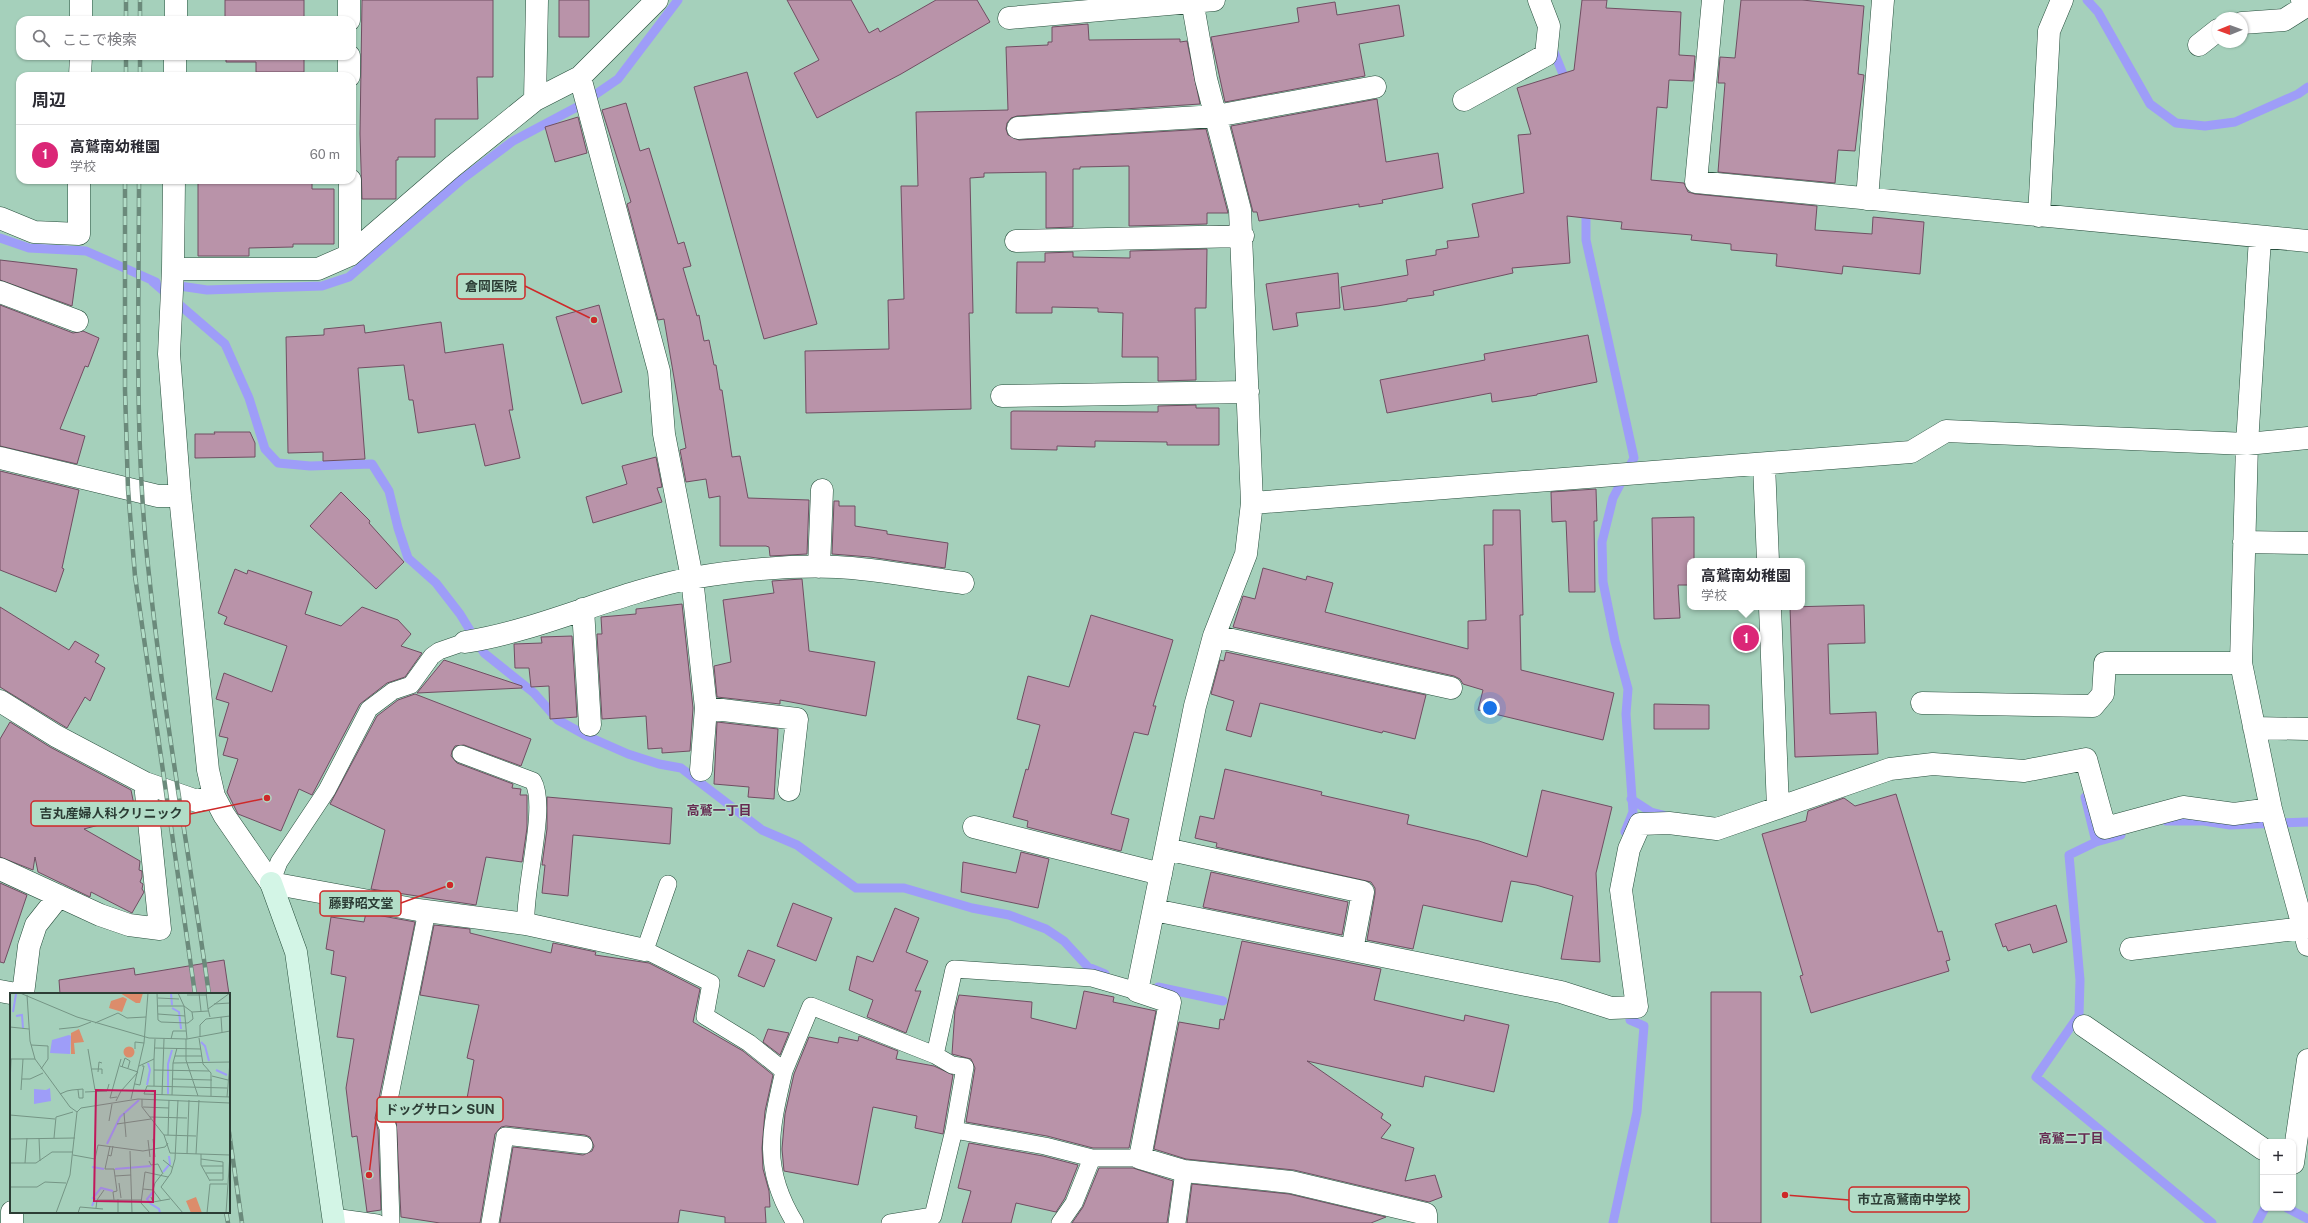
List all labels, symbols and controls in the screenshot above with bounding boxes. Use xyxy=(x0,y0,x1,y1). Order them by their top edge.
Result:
north arrow xyxy=(2212,12,2248,48)
search box xyxy=(16,16,356,60)
icon: search xyxy=(30,27,52,49)
text: ここで検索 xyxy=(62,31,137,48)
text: 周辺 xyxy=(32,90,66,110)
text: 高鷲南幼稚園 xyxy=(70,138,160,155)
text: 1 xyxy=(42,147,48,162)
text: 60 m xyxy=(310,147,340,162)
text: 学校 xyxy=(70,159,96,174)
callout: 倉岡医院 xyxy=(457,274,525,299)
text: 倉岡医院 xyxy=(465,279,517,294)
popup xyxy=(1687,558,1805,610)
text: 高鷲南幼稚園 xyxy=(1701,567,1791,584)
text: 学校 xyxy=(1701,588,1727,603)
pin: 1 xyxy=(1733,623,1759,653)
your location xyxy=(1480,698,1500,718)
callout: 吉丸産婦人科クリニック xyxy=(31,801,190,826)
district label: 高鷲一丁目 xyxy=(686,803,752,818)
text: 吉丸産婦人科クリニック xyxy=(39,806,183,821)
callout: 藤野昭文堂 xyxy=(320,891,401,916)
text: 藤野昭文堂 xyxy=(328,896,394,911)
inset map xyxy=(10,993,230,1213)
callout: ドッグサロン SUN xyxy=(377,1097,503,1122)
text: ドッグサロン SUN xyxy=(385,1102,495,1117)
district label: 高鷲二丁目 xyxy=(2038,1131,2104,1146)
map controls xyxy=(2260,1139,2296,1211)
button: + xyxy=(2260,1139,2296,1175)
button: − xyxy=(2260,1175,2296,1211)
callout: 市立高鷲南中学校 xyxy=(1849,1187,1969,1212)
text: 市立高鷲南中学校 xyxy=(1857,1192,1961,1207)

